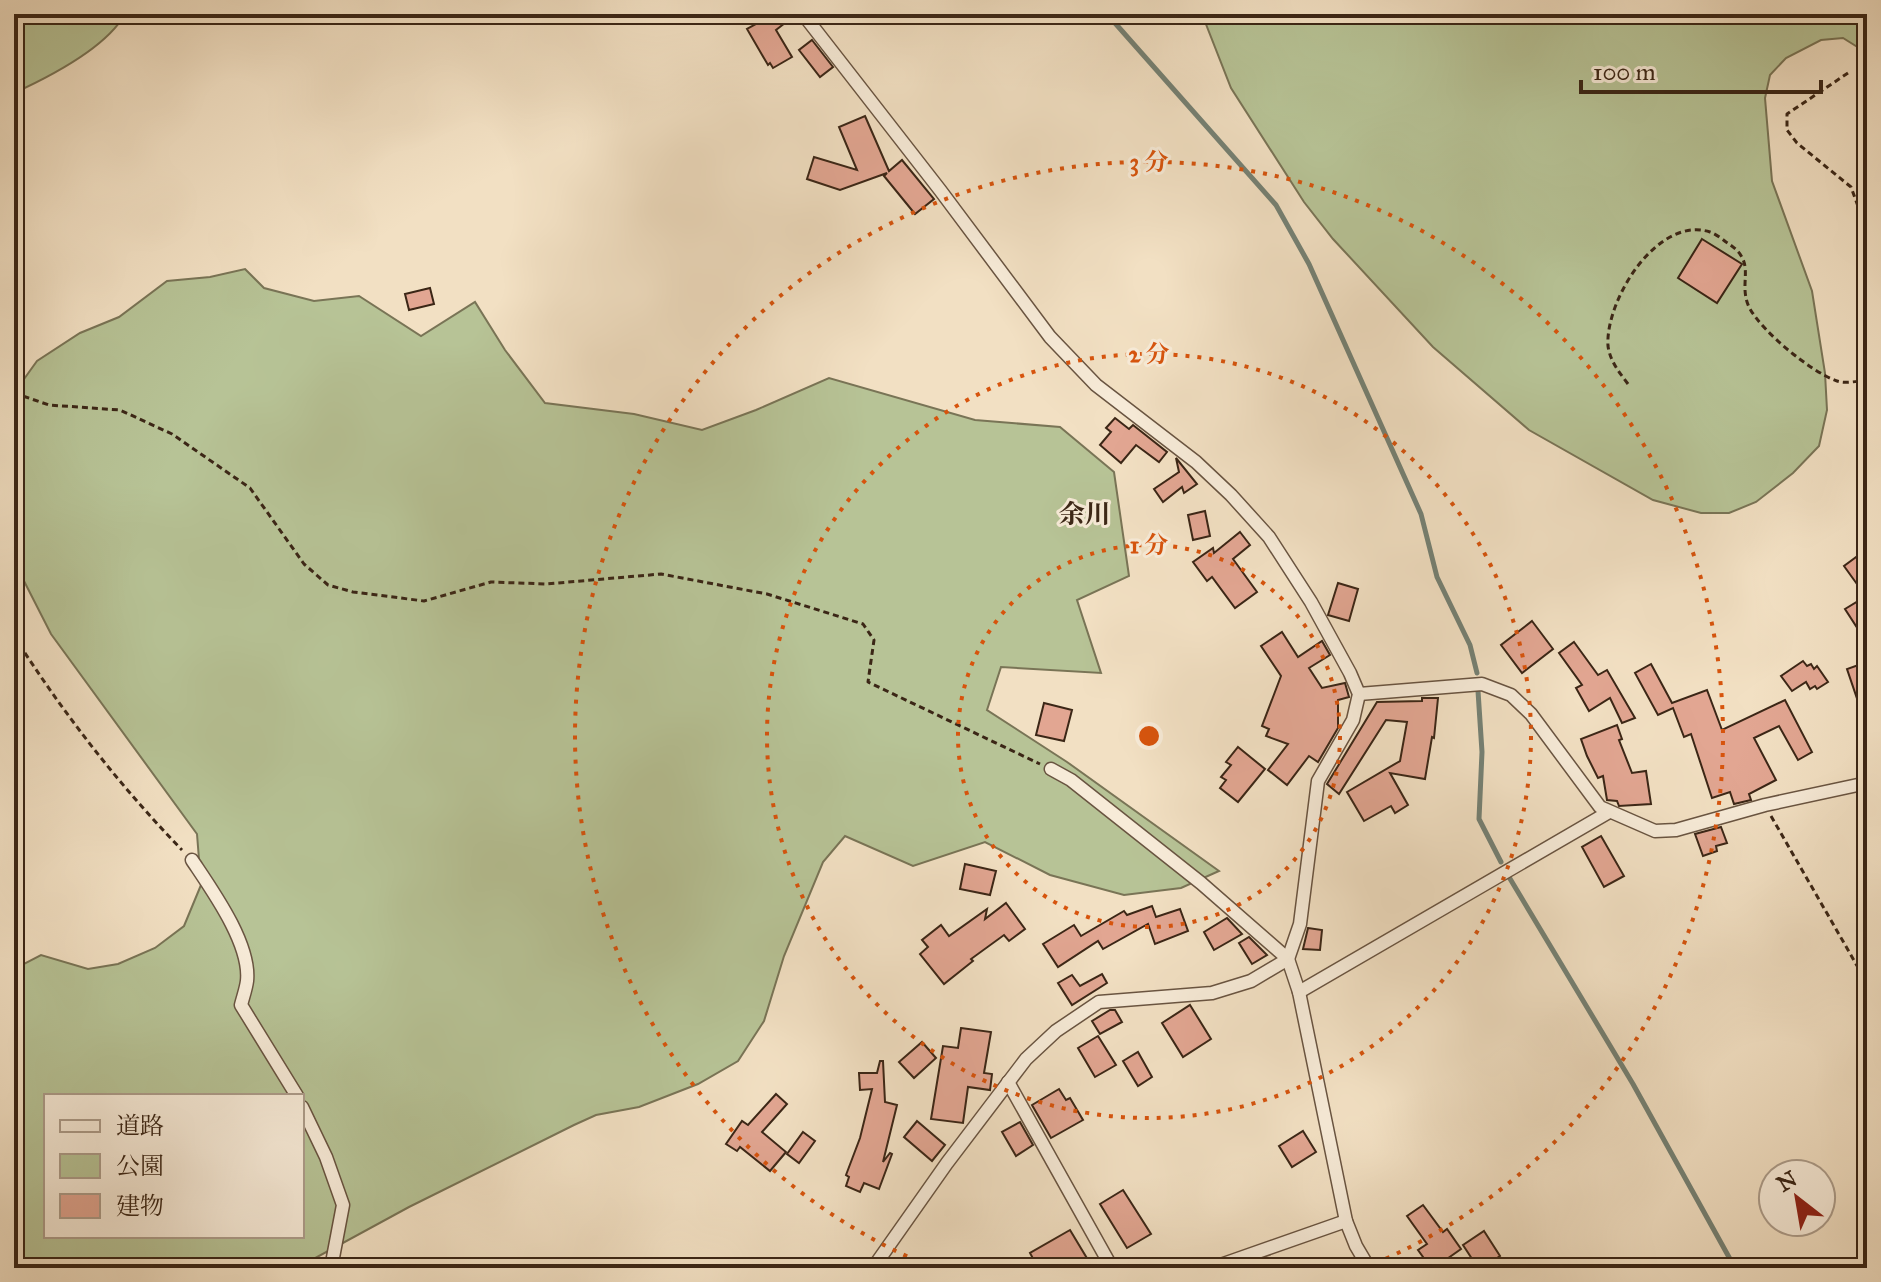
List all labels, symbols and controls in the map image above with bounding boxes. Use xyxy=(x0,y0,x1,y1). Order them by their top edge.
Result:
scale bar xyxy=(1581,44,1821,94)
text: 100 m xyxy=(1593,57,1656,87)
text: 3 分 xyxy=(1130,147,1168,177)
text: 2 分 xyxy=(1128,339,1170,369)
district label: 余川 xyxy=(1059,498,1111,530)
text: 1 分 xyxy=(1130,530,1168,560)
centre of rings xyxy=(1135,722,1163,750)
legend xyxy=(44,1094,304,1238)
text: 道路 xyxy=(116,1111,164,1141)
text: 公園 xyxy=(116,1151,164,1181)
north arrow xyxy=(1757,1158,1837,1238)
text: N xyxy=(1772,1165,1802,1198)
text: 建物 xyxy=(116,1191,164,1221)

